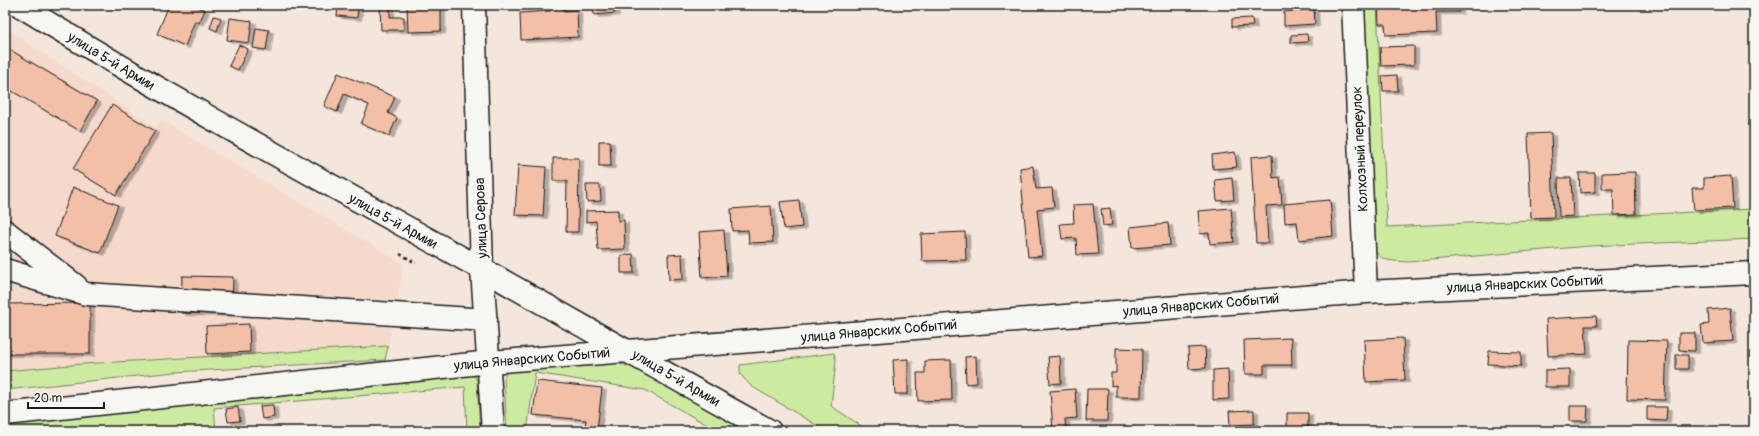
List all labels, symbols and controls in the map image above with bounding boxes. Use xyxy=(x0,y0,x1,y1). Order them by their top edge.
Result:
street label: улица 5-й Армии xyxy=(64,28,158,94)
street label: Колхозный переулок xyxy=(1348,86,1372,212)
street label: улица Серова xyxy=(471,177,491,260)
street label: улица 5-й Армии xyxy=(345,189,440,252)
street label: улица Январских Событий xyxy=(1445,271,1604,297)
street label: улица Январских Событий xyxy=(1121,290,1280,320)
street label: улица Январских Событий xyxy=(799,316,958,346)
street label: улица Январских Событий xyxy=(452,344,611,374)
street label: улица 5-й Армии xyxy=(628,345,723,410)
scale bar xyxy=(28,384,104,410)
text: 20 m xyxy=(34,391,63,406)

